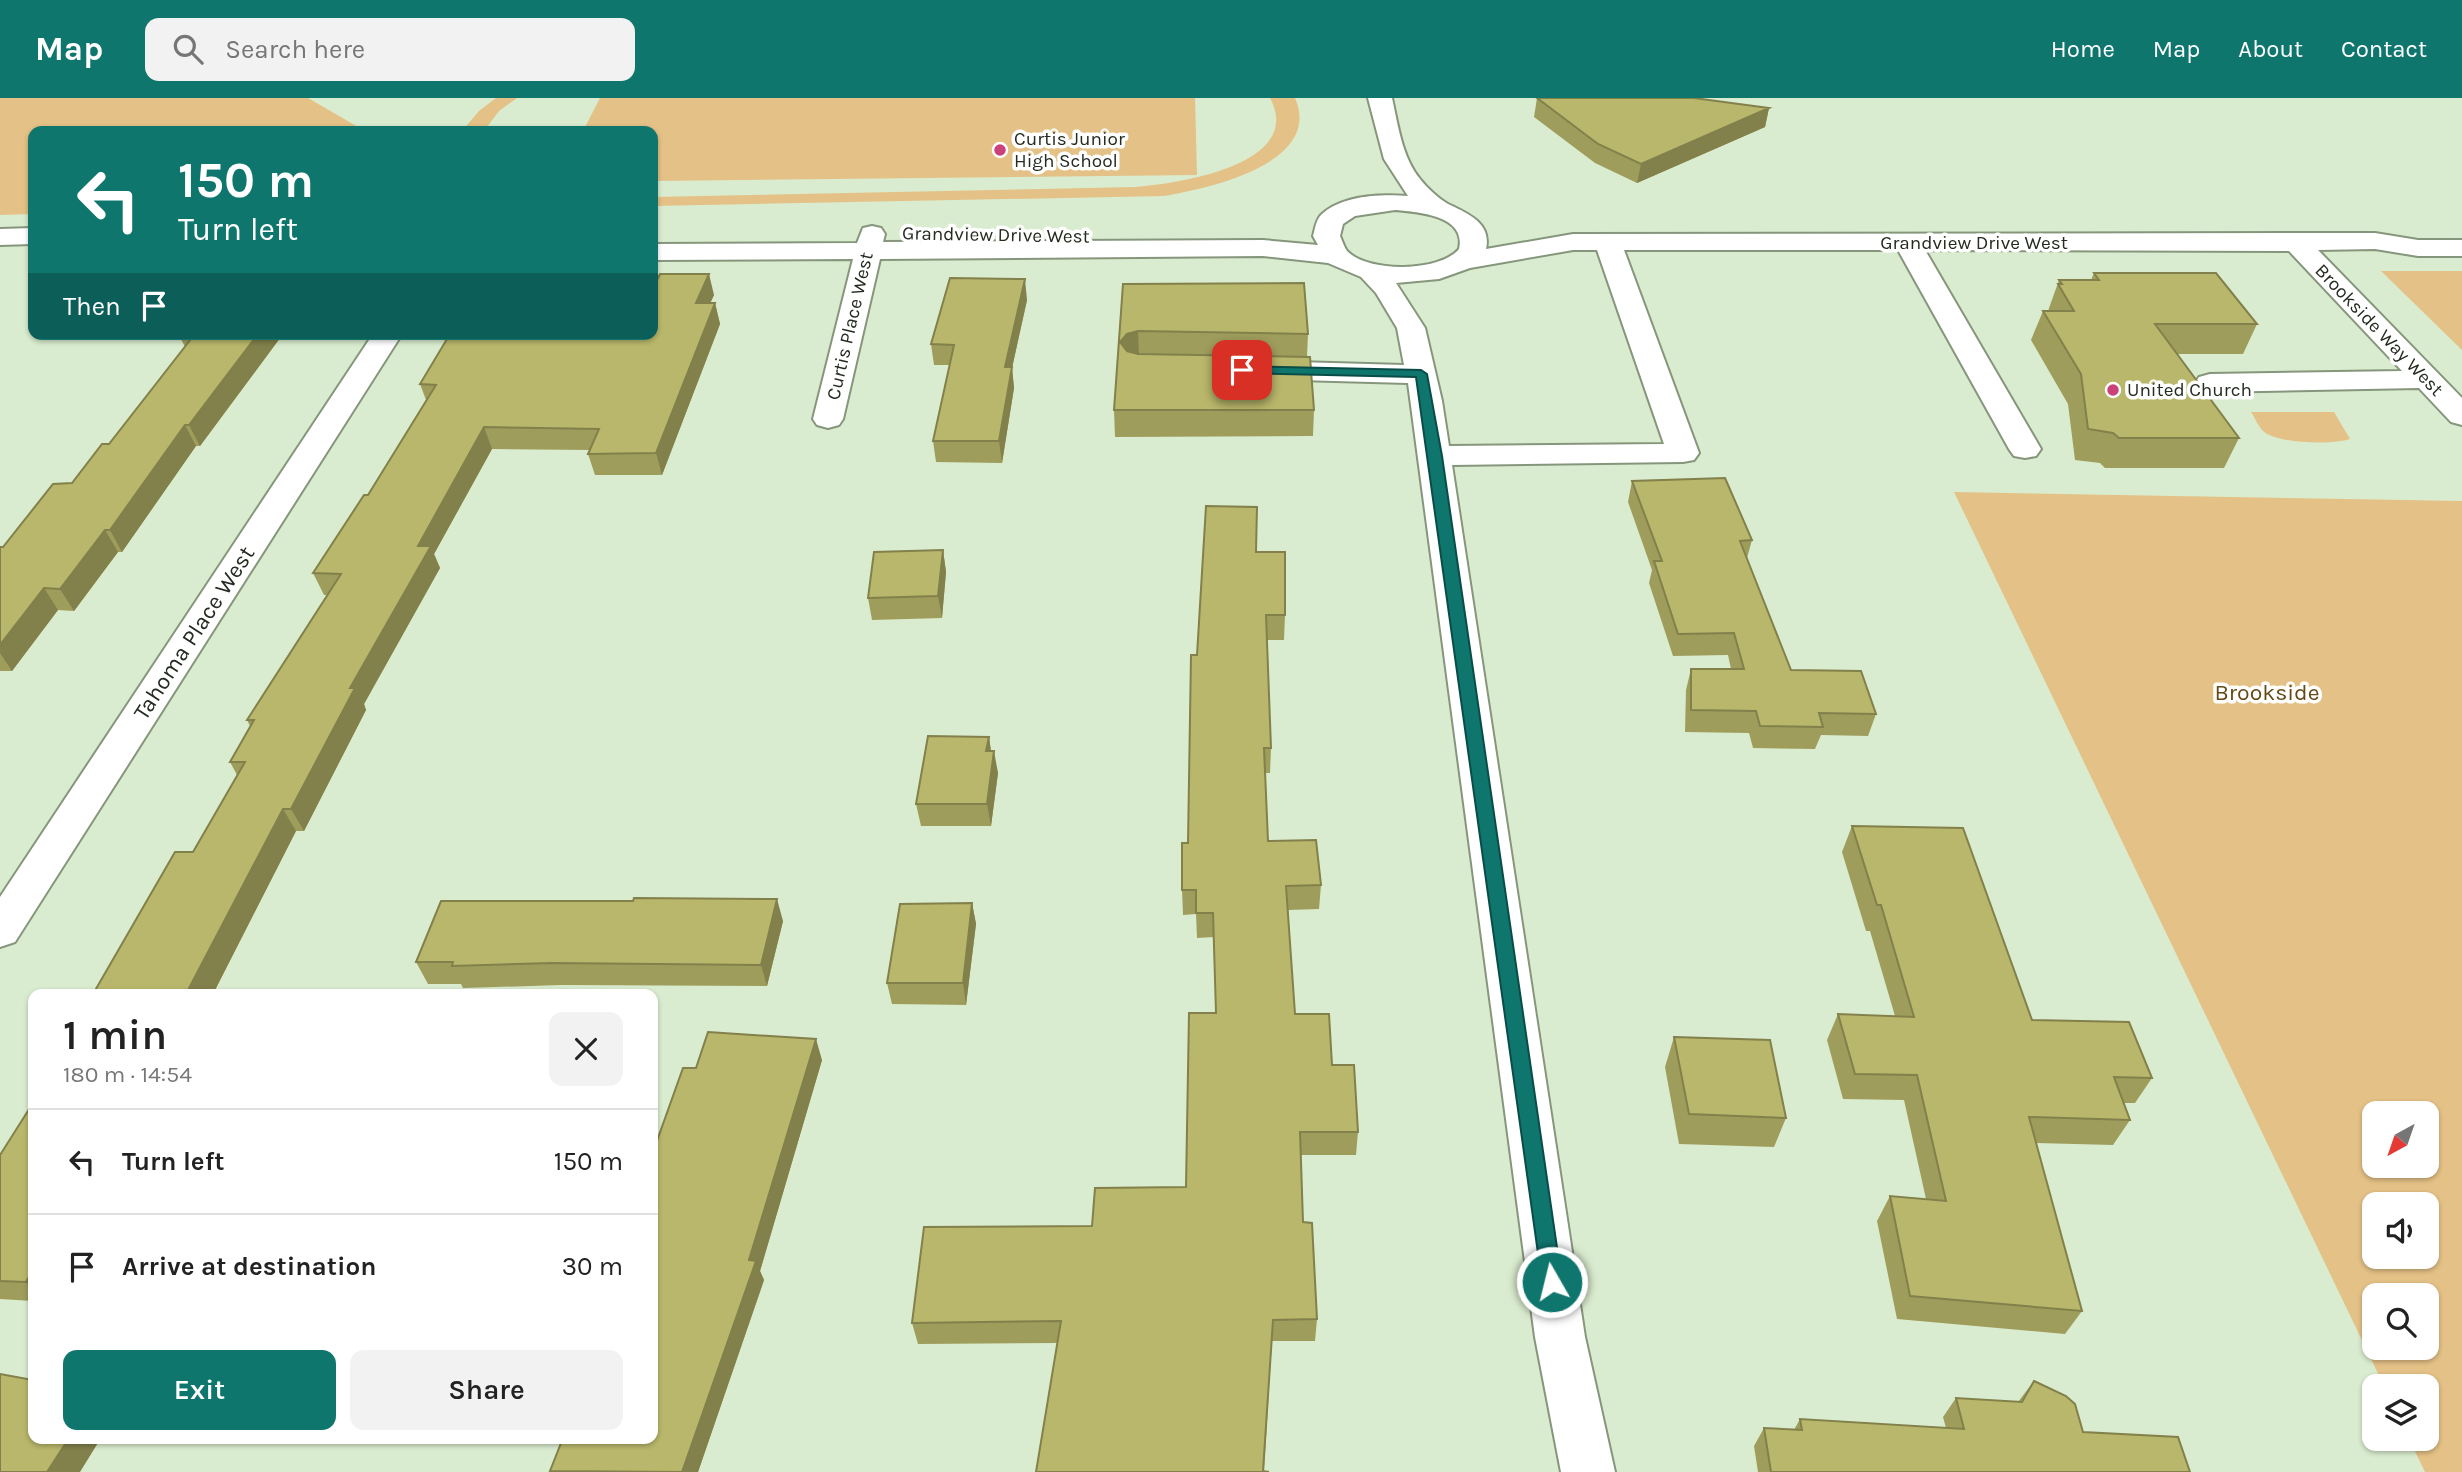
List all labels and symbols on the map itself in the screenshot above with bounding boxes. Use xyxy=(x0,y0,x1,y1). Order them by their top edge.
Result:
place label: Curtis Junior High School xyxy=(1014,128,1125,172)
marker: Curtis Junior High School xyxy=(992,142,1008,158)
street label: Grandview Drive West xyxy=(902,222,1090,248)
street label: Grandview Drive West xyxy=(1880,232,2068,254)
street label: Curtis Place West xyxy=(822,250,878,402)
street label: Brookside Way West xyxy=(2310,259,2448,401)
pin xyxy=(1212,340,1272,400)
place label: United Church xyxy=(2127,379,2252,401)
marker: United Church xyxy=(2105,382,2121,398)
street label: Tahoma Place West xyxy=(128,541,260,725)
park label: Brookside xyxy=(2214,679,2320,706)
north arrow xyxy=(2362,1101,2440,1178)
position arrow xyxy=(1515,1245,1589,1319)

